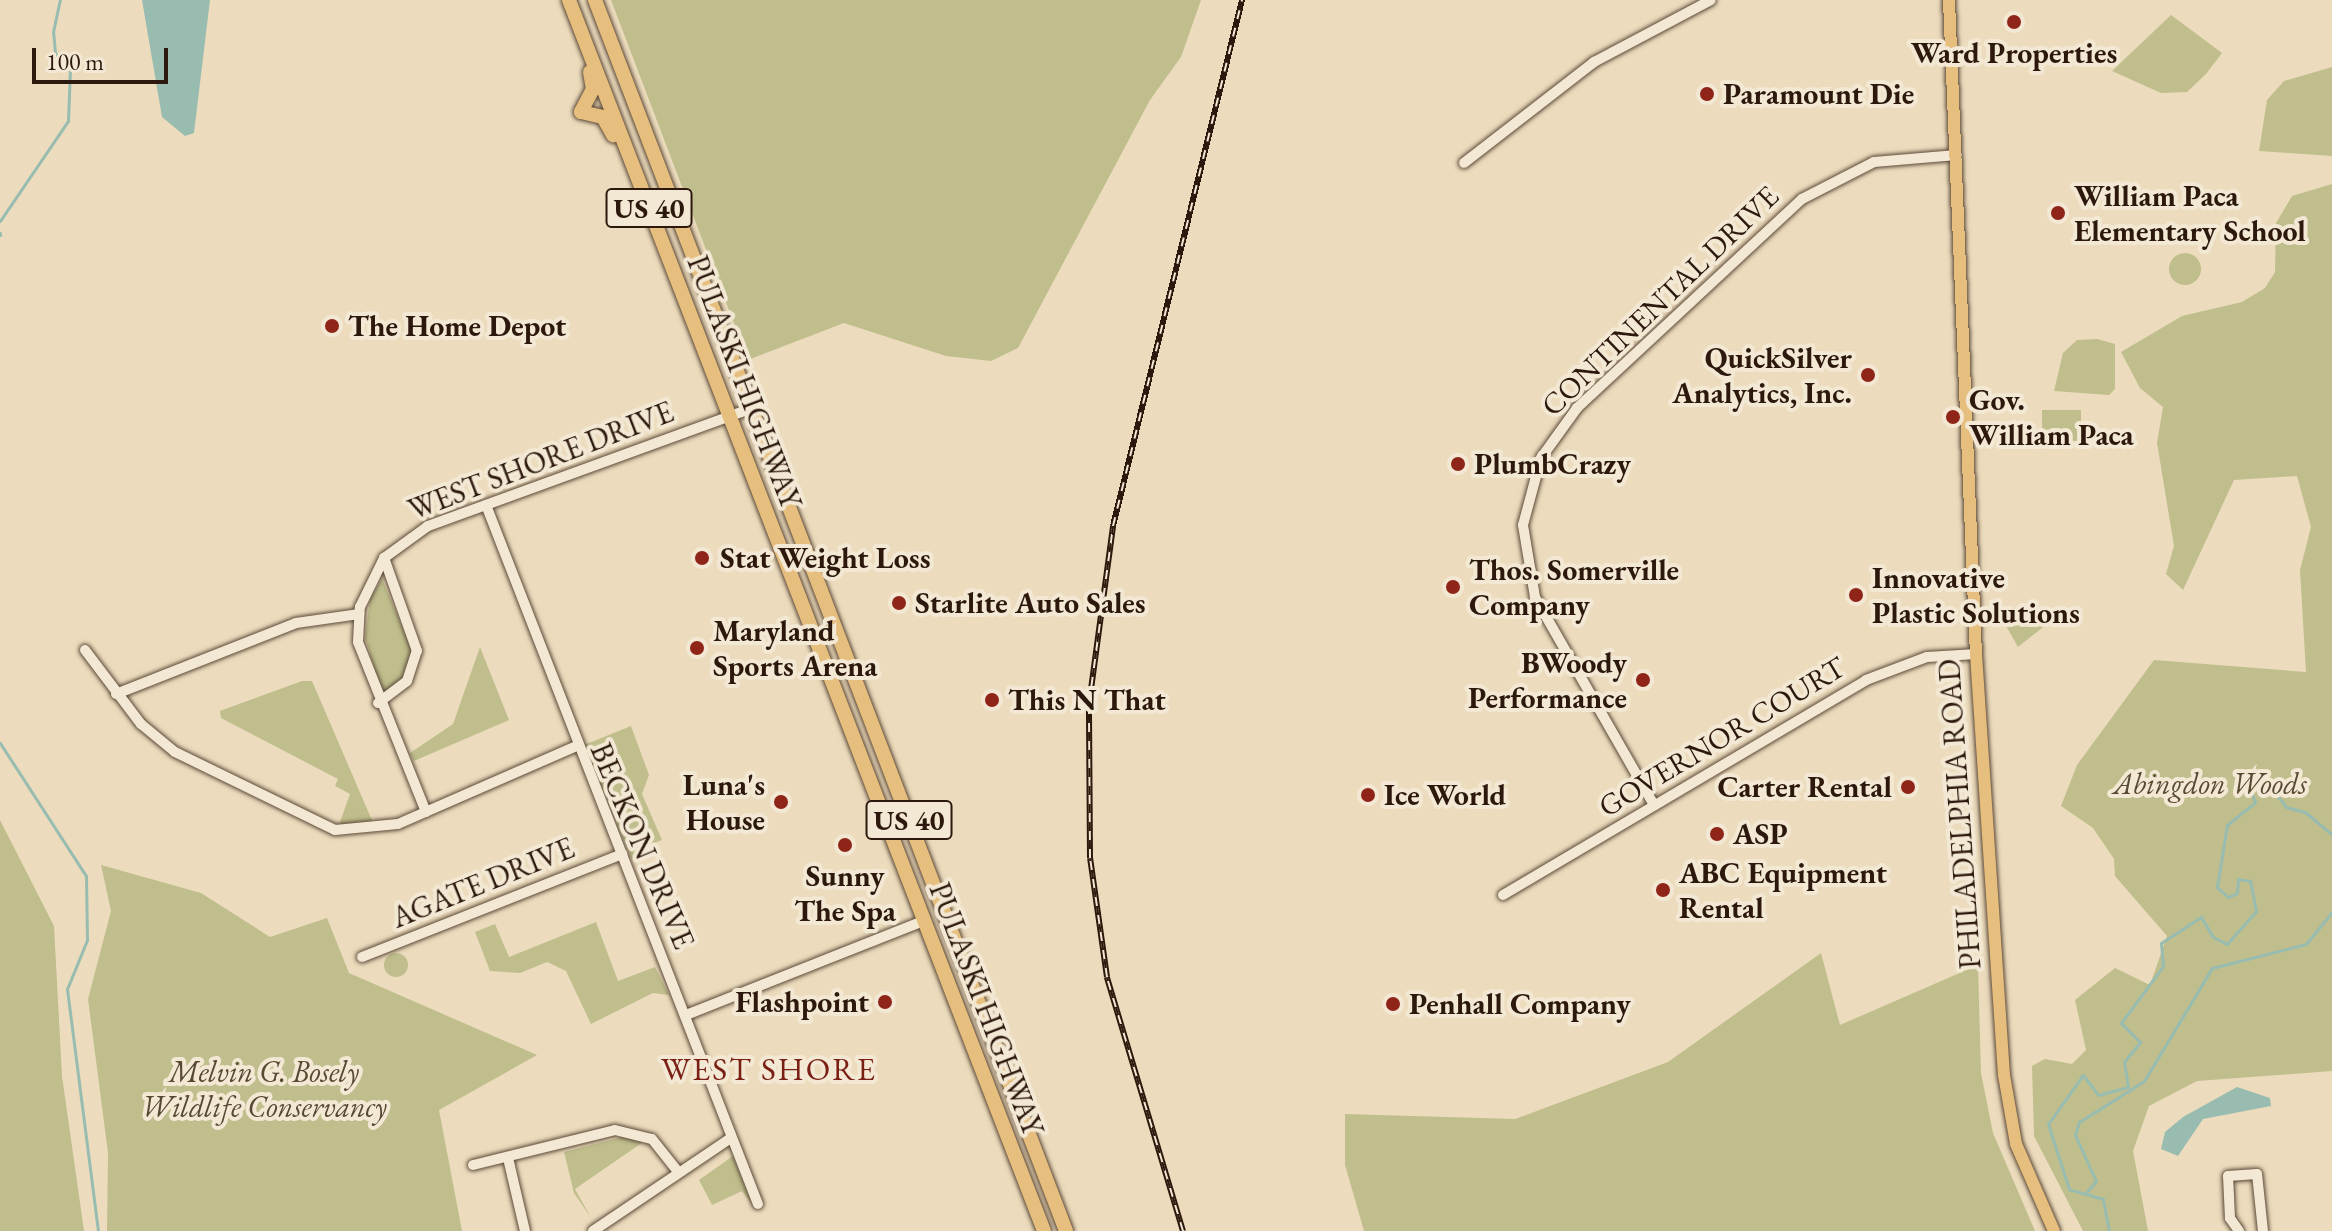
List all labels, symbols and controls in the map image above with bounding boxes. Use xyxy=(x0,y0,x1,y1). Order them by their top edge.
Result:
marker: Ward Properties xyxy=(2005,13,2023,31)
scale bar xyxy=(36,32,172,82)
place label: Ward Properties xyxy=(1911,35,2117,71)
text: 100 m xyxy=(46,46,104,77)
place label: Paramount Die xyxy=(1723,76,1914,112)
marker: Paramount Die xyxy=(1698,85,1716,103)
street label: CONTINENTAL DRIVE xyxy=(1534,178,1786,424)
place label: William Paca Elementary School xyxy=(2074,178,2306,248)
road number: US 40 xyxy=(605,184,693,232)
marker: William Paca Elementary School xyxy=(2049,204,2067,222)
street label: PULASKI HIGHWAY xyxy=(679,251,809,513)
place label: The Home Depot xyxy=(348,308,566,344)
marker: The Home Depot xyxy=(323,317,341,335)
place label: QuickSilver Analytics, Inc. xyxy=(1672,340,1852,410)
marker: QuickSilver Analytics, Inc. xyxy=(1859,366,1877,384)
place label: Gov. William Paca xyxy=(1969,382,2134,452)
street label: WEST SHORE DRIVE xyxy=(403,394,679,528)
marker: Gov. William Paca xyxy=(1944,408,1962,426)
place label: PlumbCrazy xyxy=(1474,446,1631,482)
marker: PlumbCrazy xyxy=(1449,455,1467,473)
place label: Stat Weight Loss xyxy=(720,540,930,576)
marker: Stat Weight Loss xyxy=(691,547,713,569)
place label: Thos. Somerville Company xyxy=(1469,552,1679,622)
place label: Innovative Plastic Solutions xyxy=(1872,560,2080,630)
marker: Thos. Somerville Company xyxy=(1444,578,1462,596)
place label: Starlite Auto Sales xyxy=(915,585,1145,621)
marker: Innovative Plastic Solutions xyxy=(1847,586,1865,604)
marker: Starlite Auto Sales xyxy=(890,594,908,612)
place label: Maryland Sports Arena xyxy=(713,613,877,684)
marker: Maryland Sports Arena xyxy=(688,639,706,657)
place label: BWoody Performance xyxy=(1468,645,1627,716)
street label: GOVERNOR COURT xyxy=(1592,649,1852,825)
street label: PHILADELPHIA ROAD xyxy=(1931,658,1989,970)
marker: BWoody Performance xyxy=(1634,671,1652,689)
place label: This N That xyxy=(1008,682,1166,718)
marker: This N That xyxy=(983,691,1001,709)
street label: BECKON DRIVE xyxy=(582,738,702,954)
park label: Abingdon Woods xyxy=(2113,766,2307,802)
place label: Luna's House xyxy=(683,767,765,838)
place label: Carter Rental xyxy=(1718,769,1892,805)
place label: Ice World xyxy=(1384,777,1506,813)
marker: Carter Rental xyxy=(1899,778,1917,796)
marker: Ice World xyxy=(1359,786,1377,804)
marker: Luna's House xyxy=(772,793,790,811)
road number: US 40 xyxy=(865,796,953,844)
place label: ASP xyxy=(1733,816,1788,852)
marker: ASP xyxy=(1708,825,1726,843)
street label: AGATE DRIVE xyxy=(386,830,580,936)
marker: Sunny The Spa xyxy=(836,836,854,854)
place label: ABC Equipment Rental xyxy=(1679,855,1887,926)
place label: Sunny The Spa xyxy=(794,858,896,928)
street label: PULASKI HIGHWAY xyxy=(921,878,1051,1140)
marker: ABC Equipment Rental xyxy=(1654,881,1672,899)
place label: Flashpoint xyxy=(735,984,869,1020)
place label: Penhall Company xyxy=(1409,986,1631,1022)
marker: Flashpoint xyxy=(876,993,894,1011)
marker: Penhall Company xyxy=(1384,995,1402,1013)
district label: WEST SHORE xyxy=(661,1050,877,1088)
park label: Melvin G. Bosely Wildlife Conservancy xyxy=(141,1054,387,1124)

